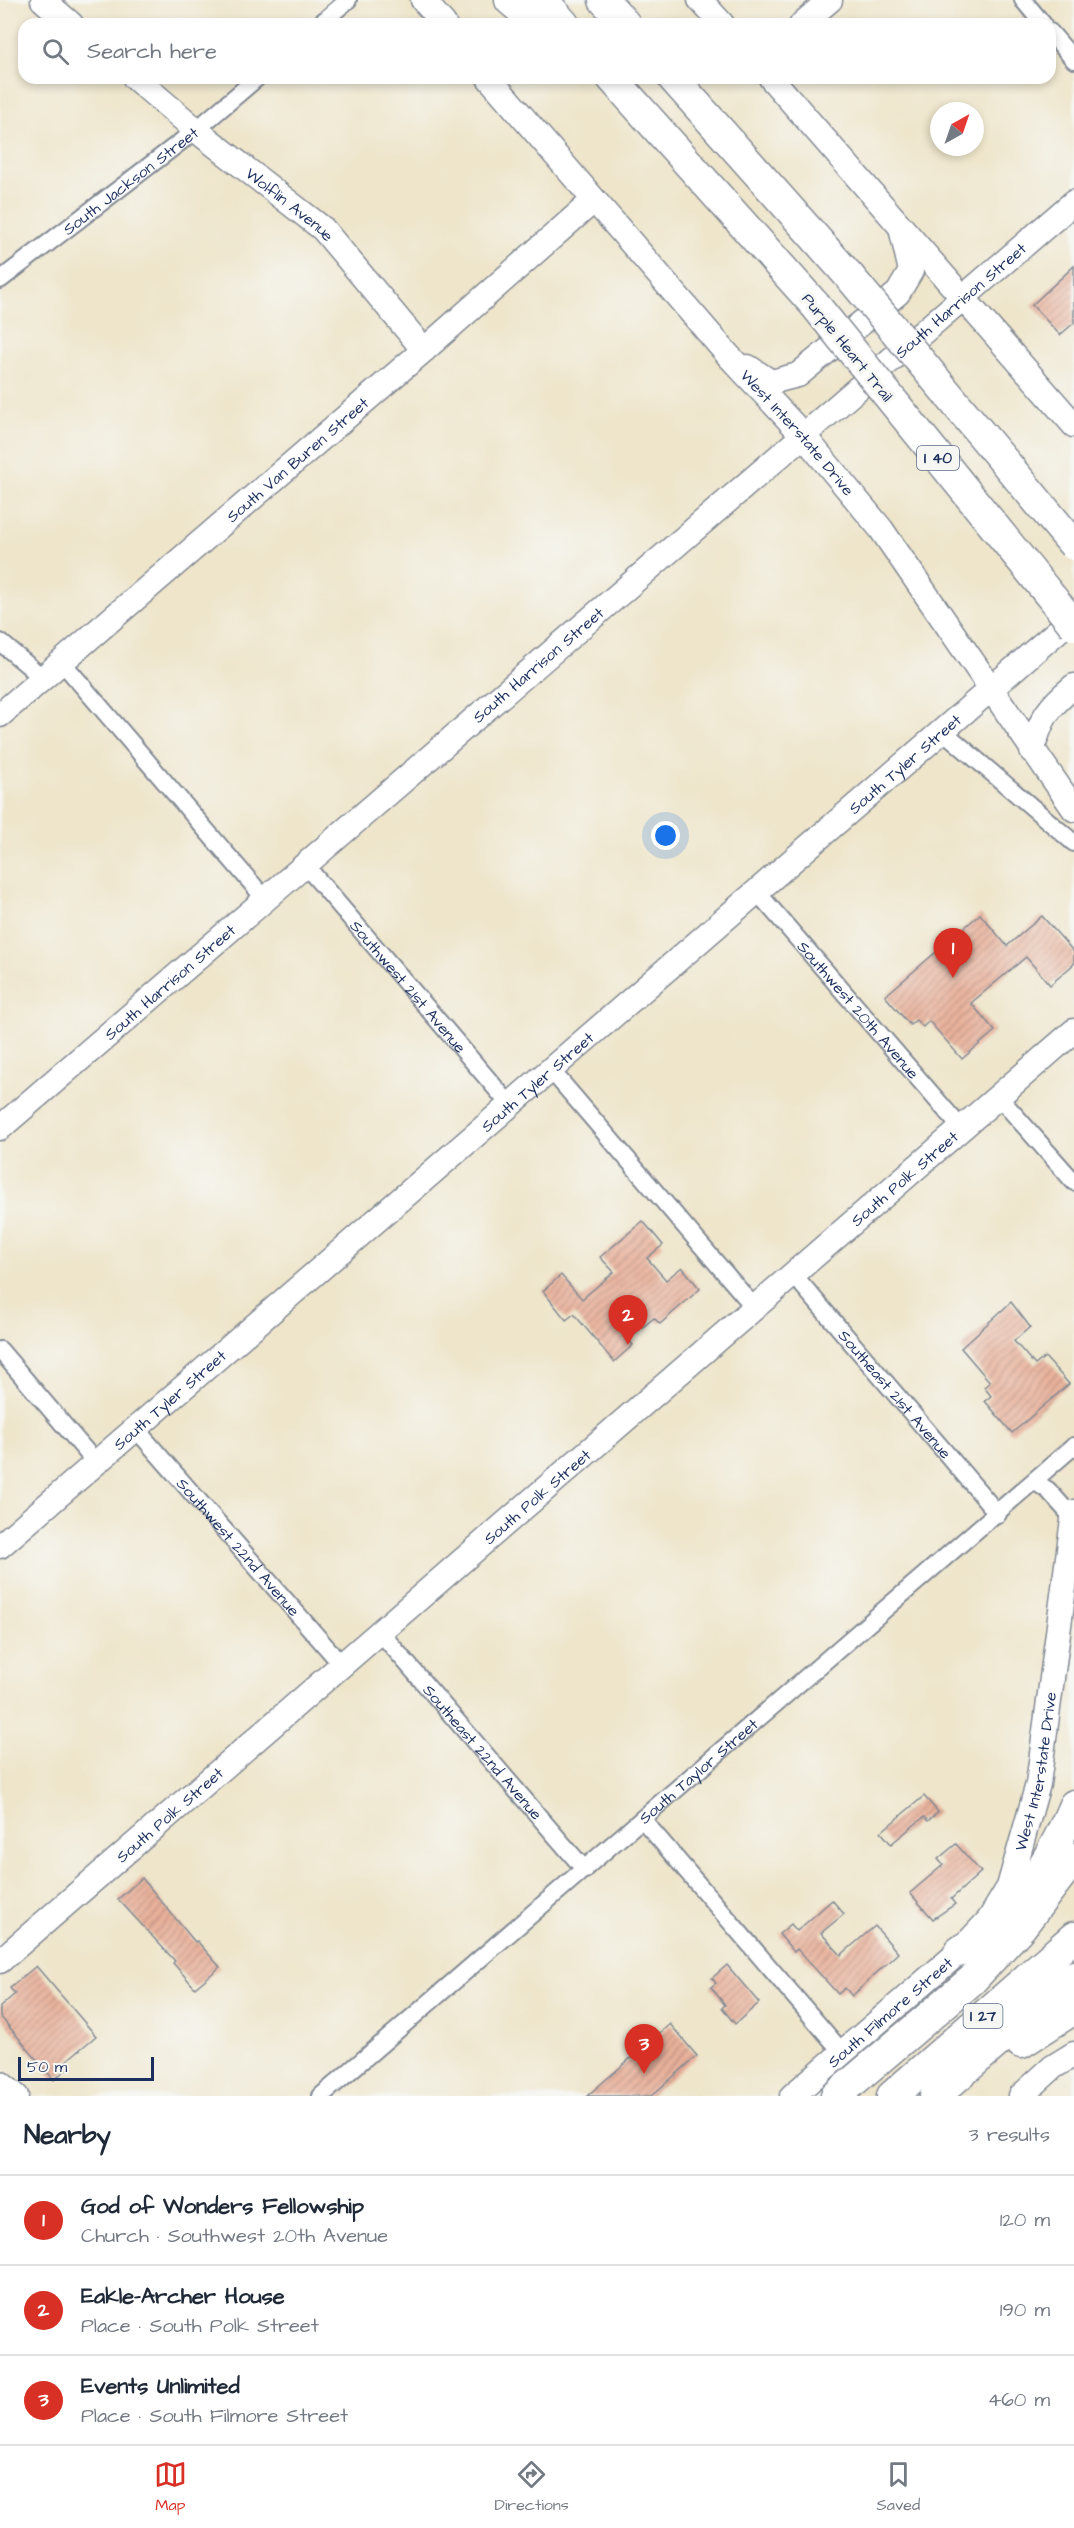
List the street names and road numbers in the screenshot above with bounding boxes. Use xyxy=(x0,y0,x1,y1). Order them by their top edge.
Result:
street label: South Jackson Street xyxy=(58,122,204,240)
street label: Wolflin Avenue xyxy=(241,163,339,247)
street label: South Harrison Street xyxy=(891,238,1032,364)
street label: Purple Heart Trail xyxy=(797,289,898,407)
street label: West Interstate Drive xyxy=(735,365,859,501)
street label: South Van Buren Street xyxy=(222,392,374,528)
road number: I 40 xyxy=(917,446,959,470)
street label: South Harrison Street xyxy=(468,602,609,728)
street label: South Tyler Street xyxy=(844,709,967,819)
street label: Southwest 21st Avenue xyxy=(345,916,471,1058)
street label: South Harrison Street xyxy=(100,919,241,1045)
street label: Southwest 20th Avenue xyxy=(792,936,924,1084)
street label: South Tyler Street xyxy=(476,1027,599,1137)
street label: South Polk Street xyxy=(846,1126,964,1232)
street label: Southeast 21st Avenue xyxy=(833,1325,956,1464)
street label: South Tyler Street xyxy=(109,1345,232,1455)
street label: South Polk Street xyxy=(479,1444,596,1550)
street label: Southwest 22nd Avenue xyxy=(171,1473,305,1621)
street label: Southeast 22nd Avenue xyxy=(418,1680,547,1825)
street label: West Interstate Drive xyxy=(1010,1690,1062,1854)
street label: South Taylor Street xyxy=(634,1713,763,1829)
street label: South Polk Street xyxy=(112,1762,229,1868)
street label: South Filmore Street xyxy=(823,1952,958,2073)
road number: I 27 xyxy=(964,2004,1002,2028)

